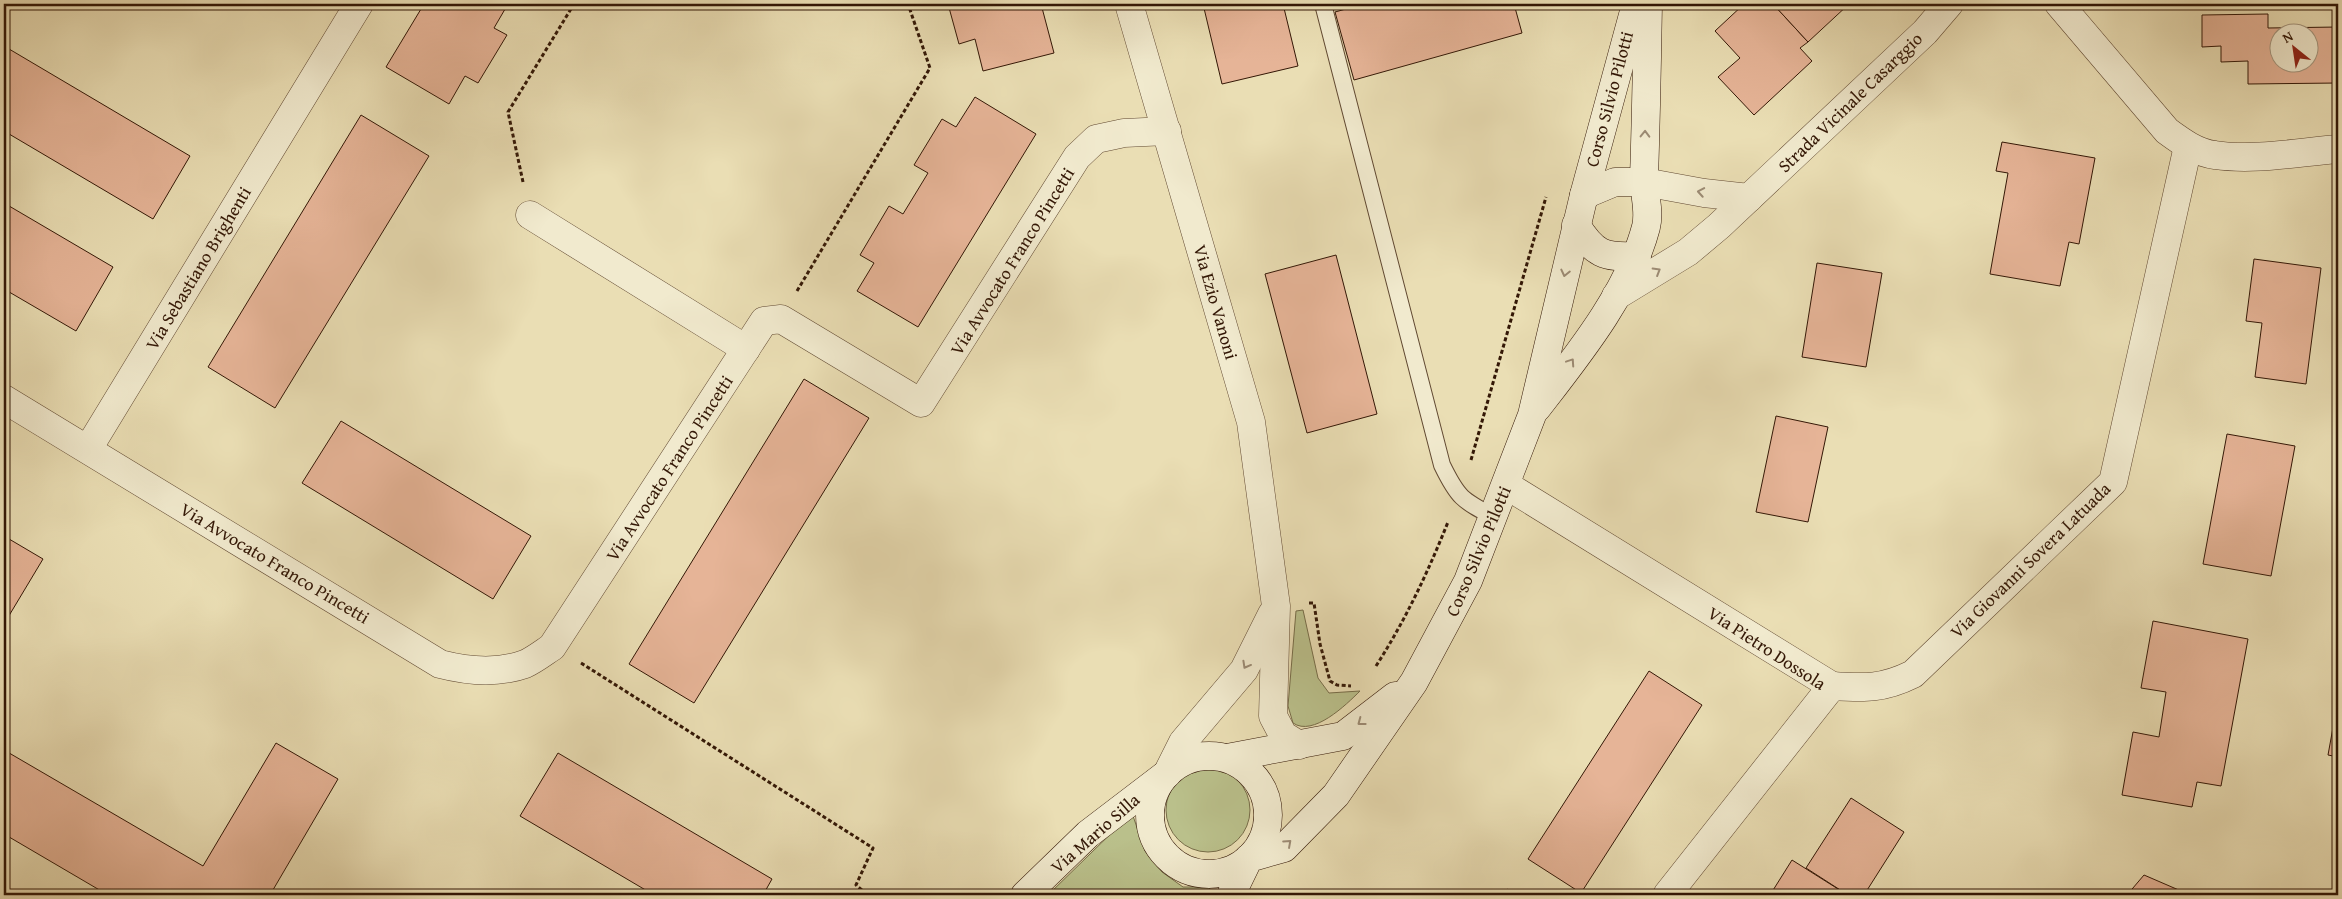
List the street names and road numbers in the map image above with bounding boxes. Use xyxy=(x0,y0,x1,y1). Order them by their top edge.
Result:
street label: Strada Vicinale Casarggio xyxy=(1771,25,1929,179)
street label: Corso Silvio Pilotti xyxy=(1578,28,1640,170)
street label: Via Avvocato Franco Pincetti xyxy=(943,162,1081,360)
street label: Via Sebastiano Brighenti xyxy=(138,181,258,355)
street label: Via Ezio Vanoni xyxy=(1187,241,1245,363)
street label: Via Avvocato Franco Pincetti xyxy=(599,370,739,566)
street label: Via Giovanni Sovera Latuada xyxy=(1943,475,2117,644)
street label: Corso Silvio Pilotti xyxy=(1438,482,1518,620)
street label: Via Avvocato Franco Pincetti xyxy=(175,496,375,630)
street label: Via Pietro Dossola xyxy=(1702,600,1832,697)
street label: Via Mario Silla xyxy=(1044,786,1146,879)

